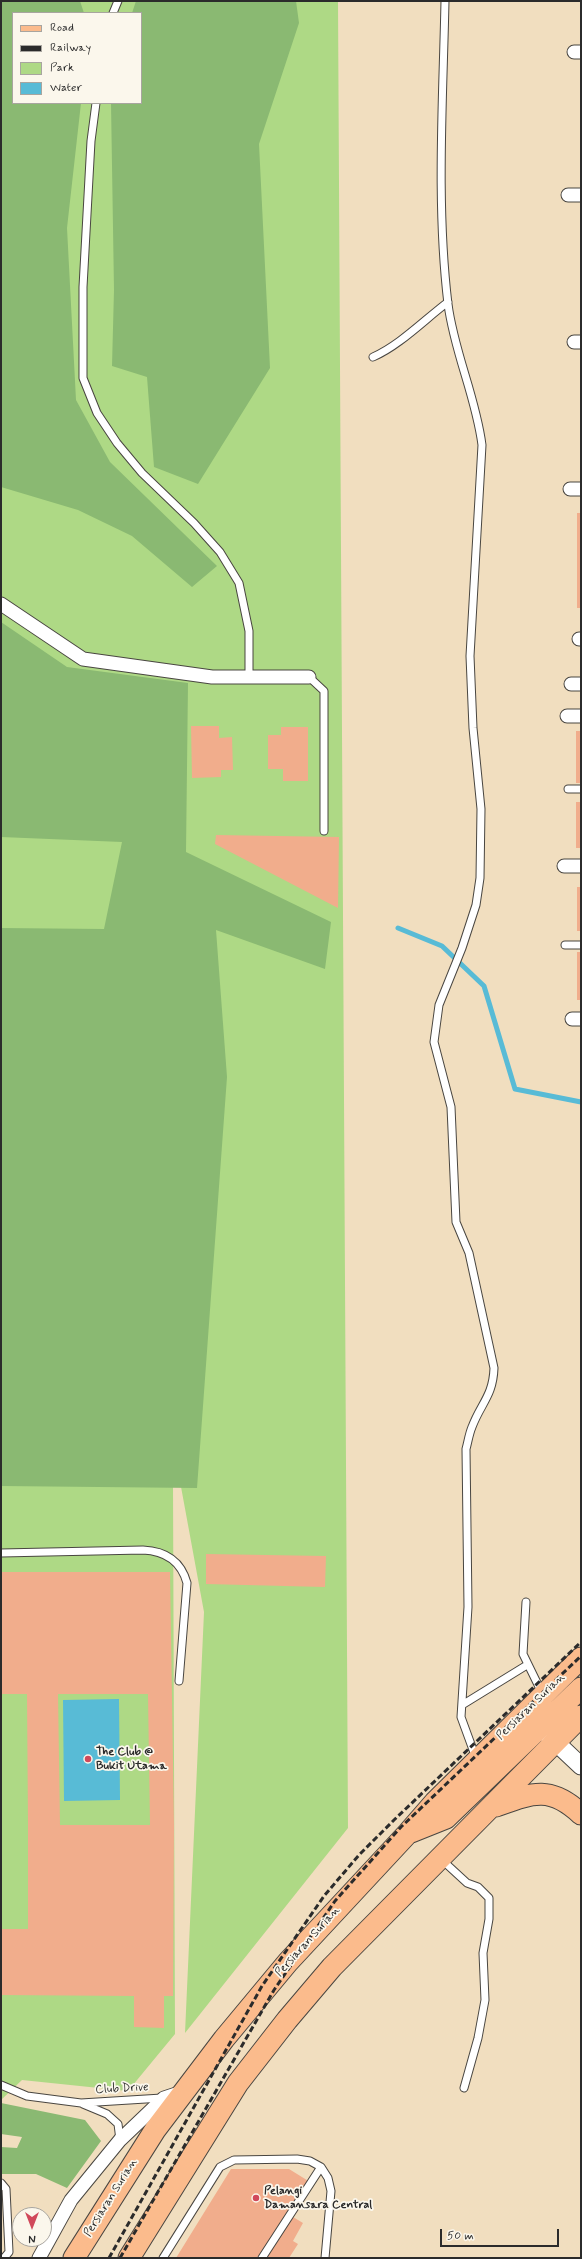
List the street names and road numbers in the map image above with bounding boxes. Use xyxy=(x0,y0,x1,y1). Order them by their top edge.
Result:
street label: Persiaran Surian xyxy=(494,1671,568,1743)
street label: Persiaran Surian xyxy=(273,1904,343,1980)
street label: Club Drive xyxy=(95,2080,149,2098)
street label: Persiaran Surian xyxy=(81,2156,141,2240)

